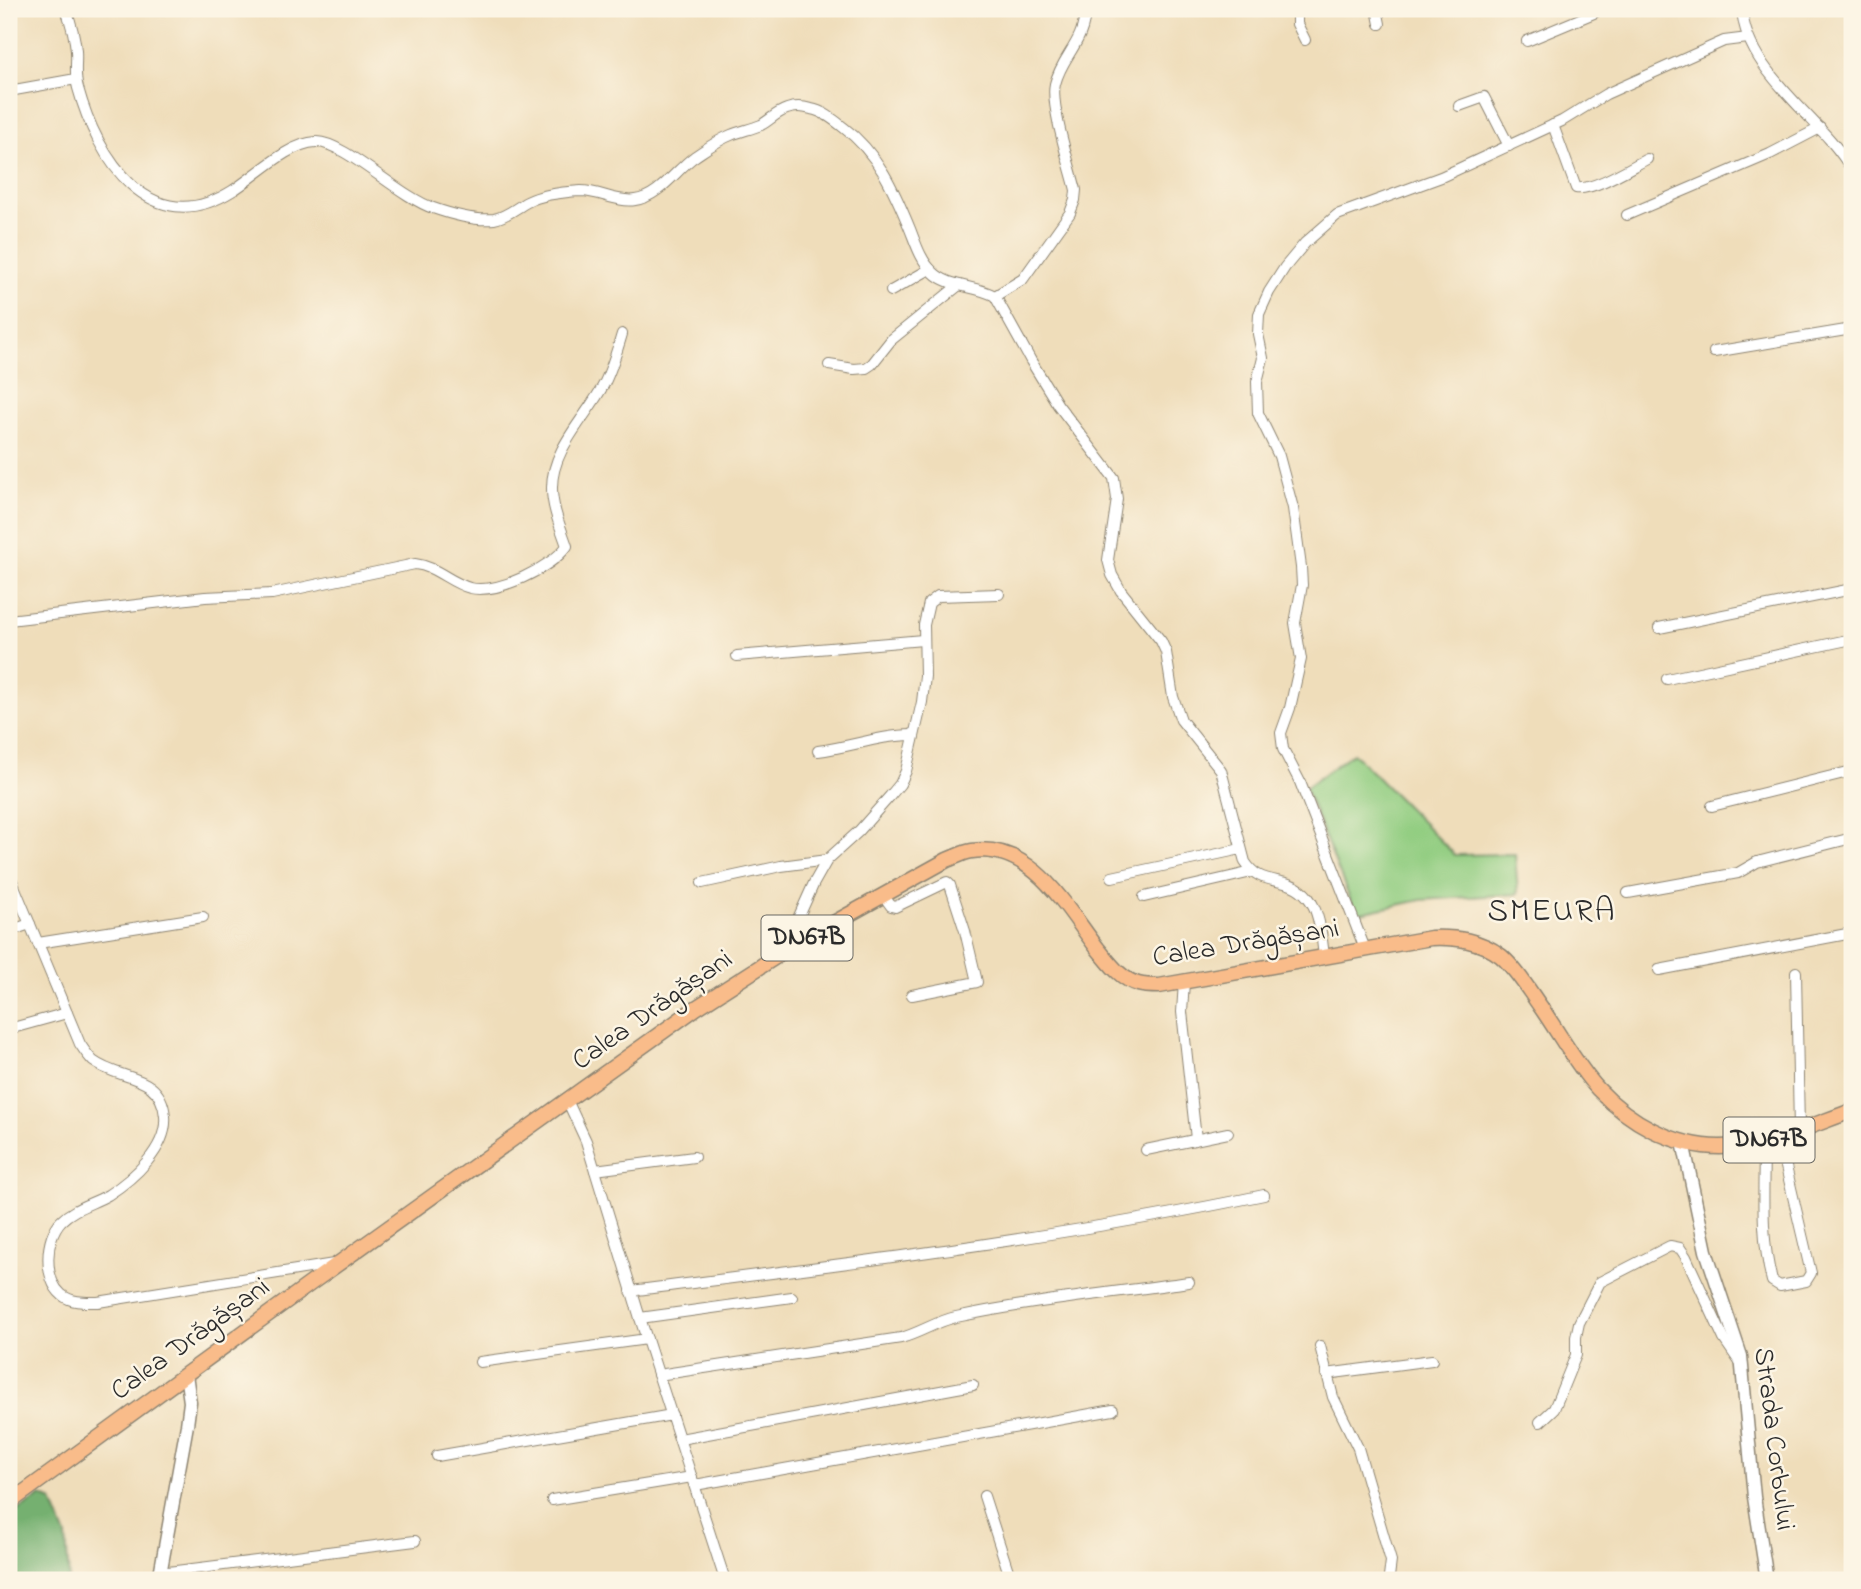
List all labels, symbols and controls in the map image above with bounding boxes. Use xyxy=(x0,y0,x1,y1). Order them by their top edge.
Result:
district label: SMEURA xyxy=(1488,889,1617,936)
street label: Calea Drăgășani xyxy=(1150,909,1342,979)
road number: DN67B xyxy=(762,916,852,960)
street label: Calea Drăgășani xyxy=(564,940,742,1082)
road number: DN67B xyxy=(1724,1118,1814,1162)
street label: Calea Drăgășani xyxy=(103,1268,279,1412)
street label: Strada Corbului xyxy=(1741,1345,1805,1533)

